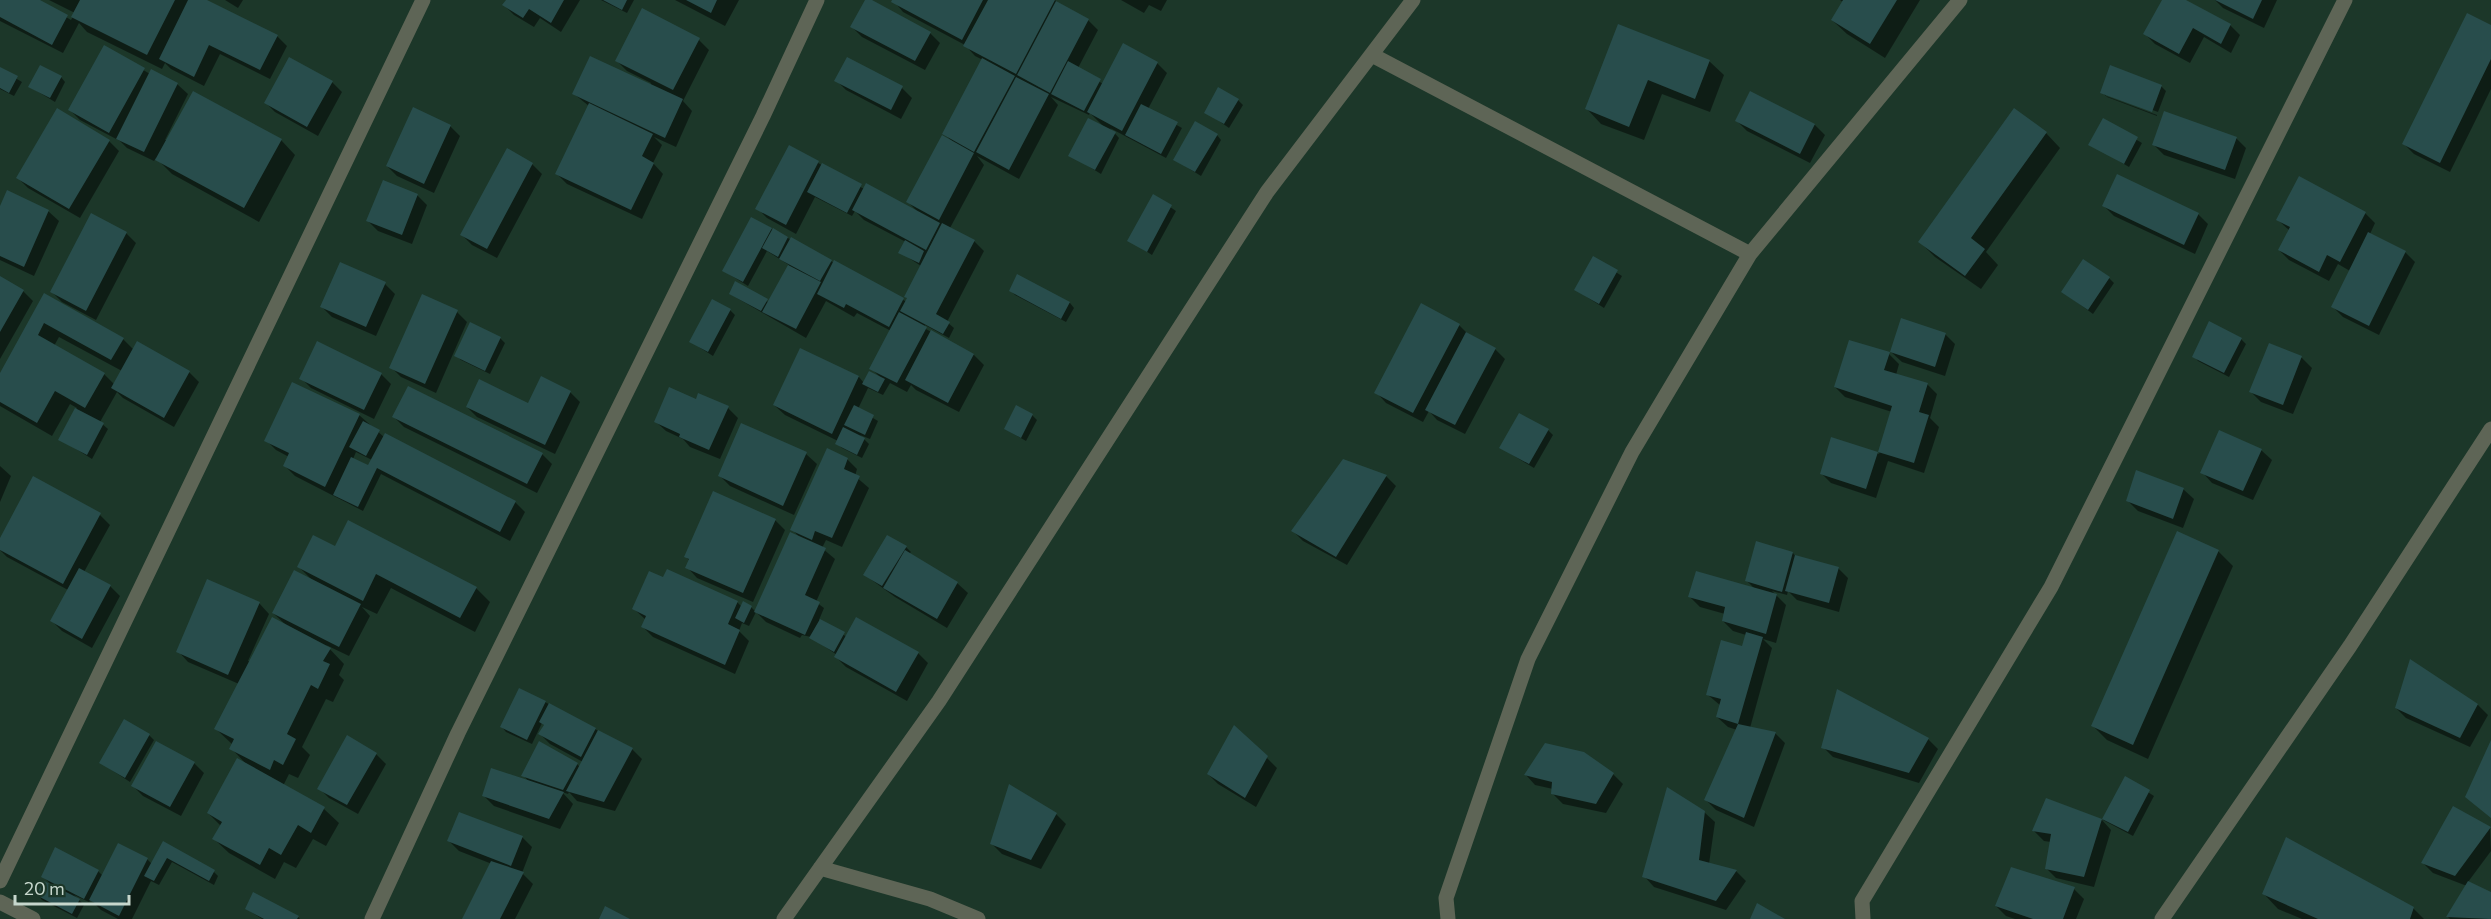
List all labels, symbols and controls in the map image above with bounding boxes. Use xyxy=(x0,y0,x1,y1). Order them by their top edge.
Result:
scale bar xyxy=(15,868,129,906)
text: 20 m xyxy=(24,877,65,899)

